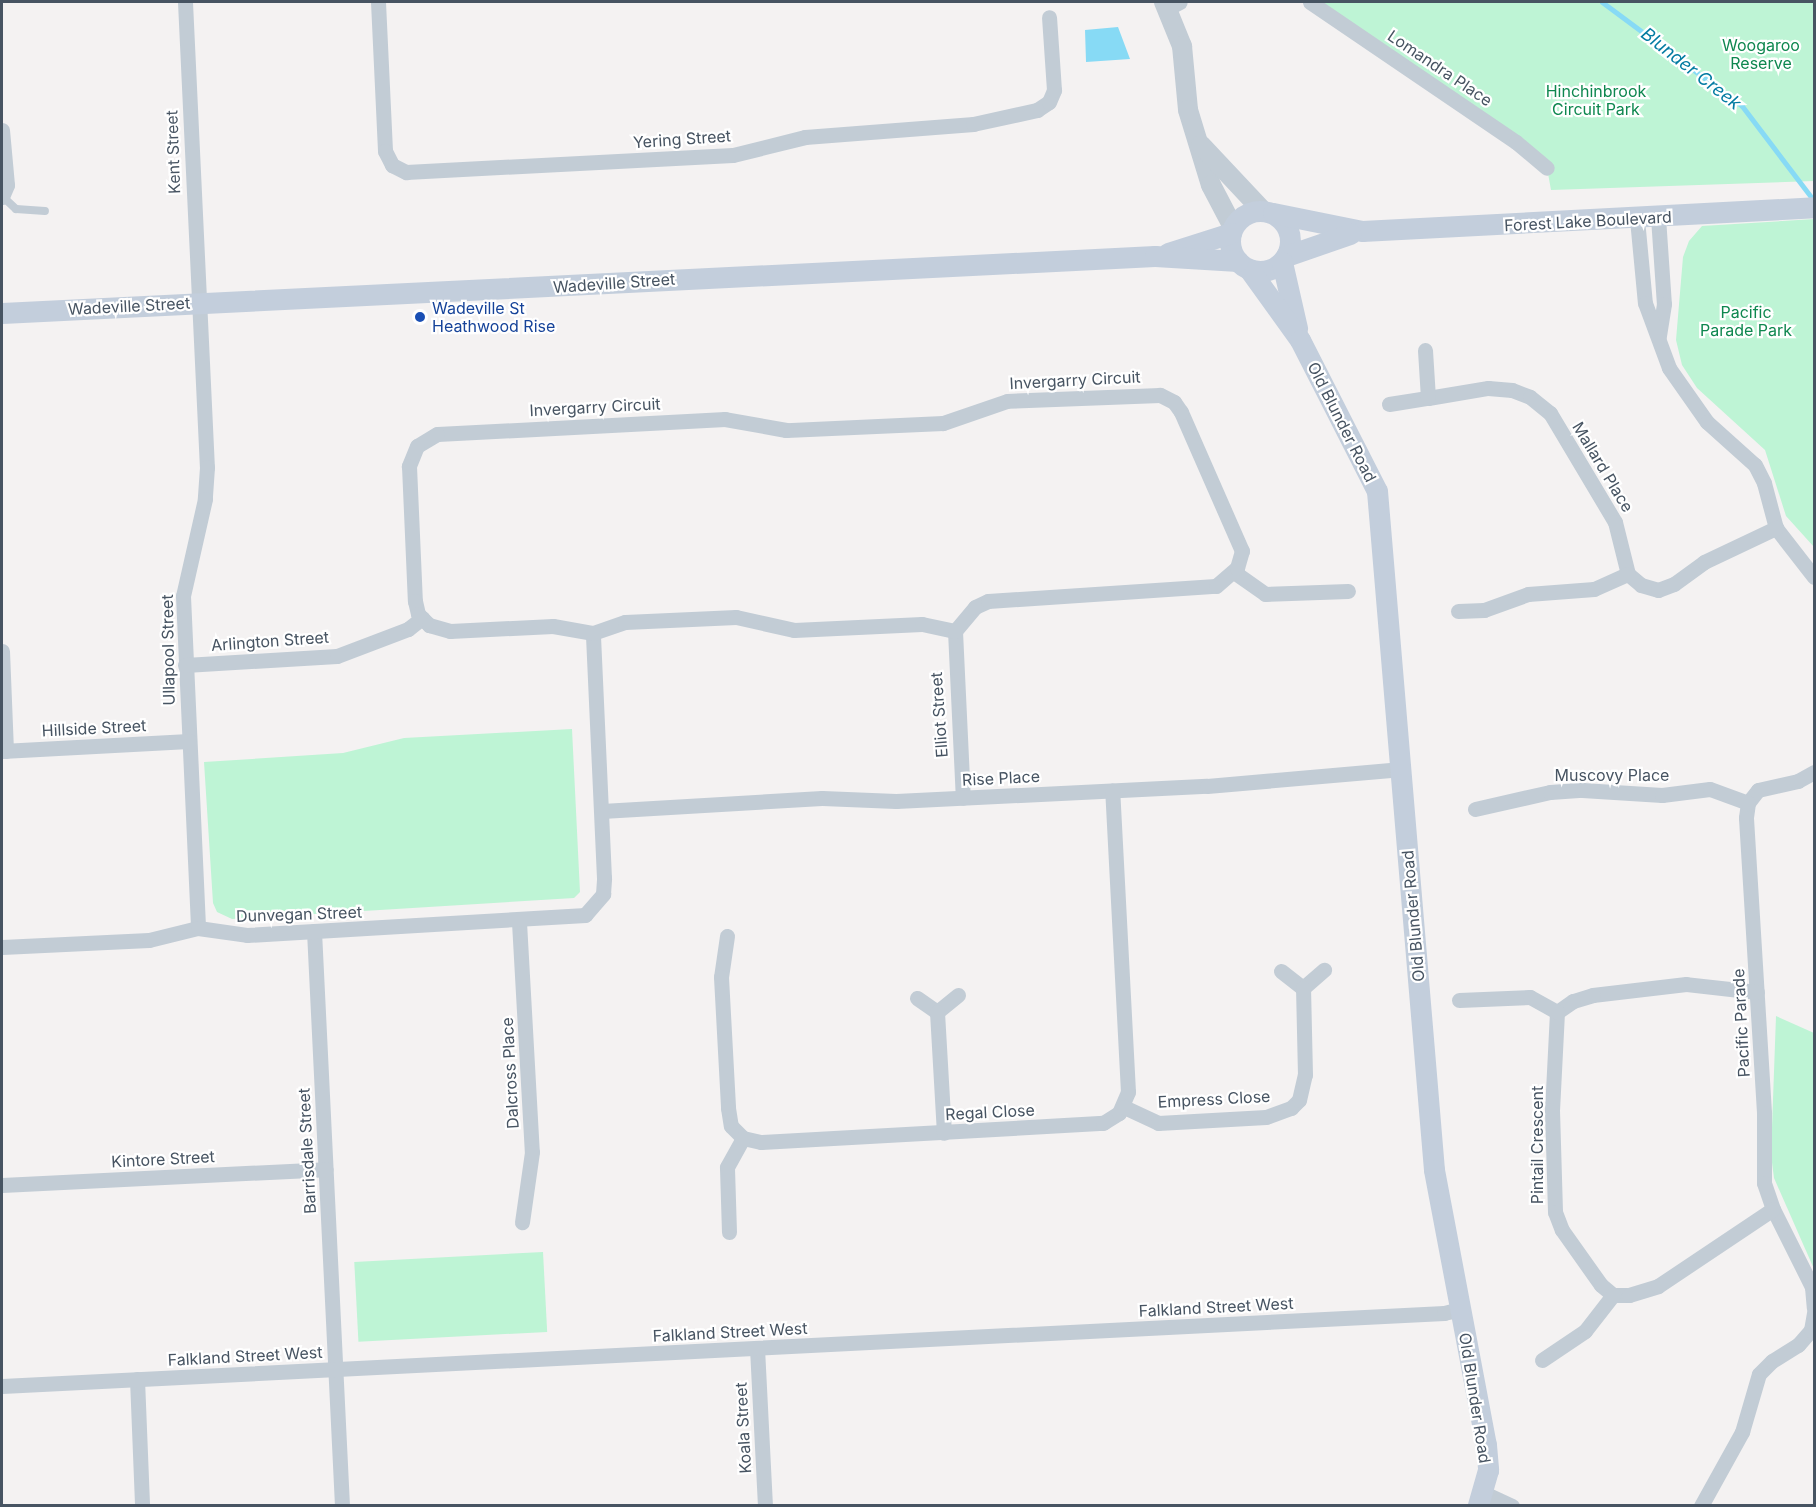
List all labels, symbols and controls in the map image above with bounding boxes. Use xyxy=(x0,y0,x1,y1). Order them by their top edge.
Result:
water label: Blunder Creek xyxy=(1637,23,1745,115)
street label: Lomandra Place xyxy=(1384,26,1496,110)
park label: Woogaroo Reserve xyxy=(1722,35,1800,73)
park label: Hinchinbrook Circuit Park xyxy=(1546,81,1646,119)
street label: Kent Street xyxy=(162,110,184,194)
street label: Yering Street xyxy=(632,126,732,152)
street label: Forest Lake Boulevard xyxy=(1504,207,1672,235)
street label: Wadeville Street xyxy=(552,269,676,297)
street label: Wadeville Street xyxy=(67,293,191,319)
place label: Wadeville St Heathwood Rise xyxy=(432,298,555,336)
park label: Pacific Parade Park xyxy=(1700,302,1792,340)
marker: Wadeville St Heathwood Rise xyxy=(413,310,427,324)
street label: Old Blunder Road xyxy=(1304,359,1380,485)
street label: Invergarry Circuit xyxy=(1009,367,1141,393)
street label: Invergarry Circuit xyxy=(529,394,661,420)
street label: Mallard Place xyxy=(1569,418,1637,516)
street label: Ullapool Street xyxy=(157,594,179,706)
street label: Arlington Street xyxy=(210,627,330,655)
street label: Elliot Street xyxy=(926,672,952,758)
street label: Hillside Street xyxy=(41,716,147,740)
street label: Muscovy Place xyxy=(1555,765,1669,785)
street label: Rise Place xyxy=(962,766,1040,790)
street label: Old Blunder Road xyxy=(1398,849,1428,983)
street label: Dunvegan Street xyxy=(236,902,362,926)
street label: Pacific Parade xyxy=(1729,968,1753,1078)
street label: Dalcross Place xyxy=(497,1017,523,1129)
street label: Empress Close xyxy=(1157,1086,1271,1112)
street label: Pintail Crescent xyxy=(1527,1086,1547,1204)
street label: Barrisdale Street xyxy=(294,1088,320,1214)
street label: Regal Close xyxy=(945,1100,1035,1124)
street label: Kintore Street xyxy=(111,1147,215,1171)
street label: Falkland Street West xyxy=(1138,1293,1294,1321)
street label: Falkland Street West xyxy=(652,1318,808,1346)
street label: Old Blunder Road xyxy=(1455,1331,1495,1465)
street label: Falkland Street West xyxy=(167,1342,323,1370)
street label: Koala Street xyxy=(731,1382,755,1474)

